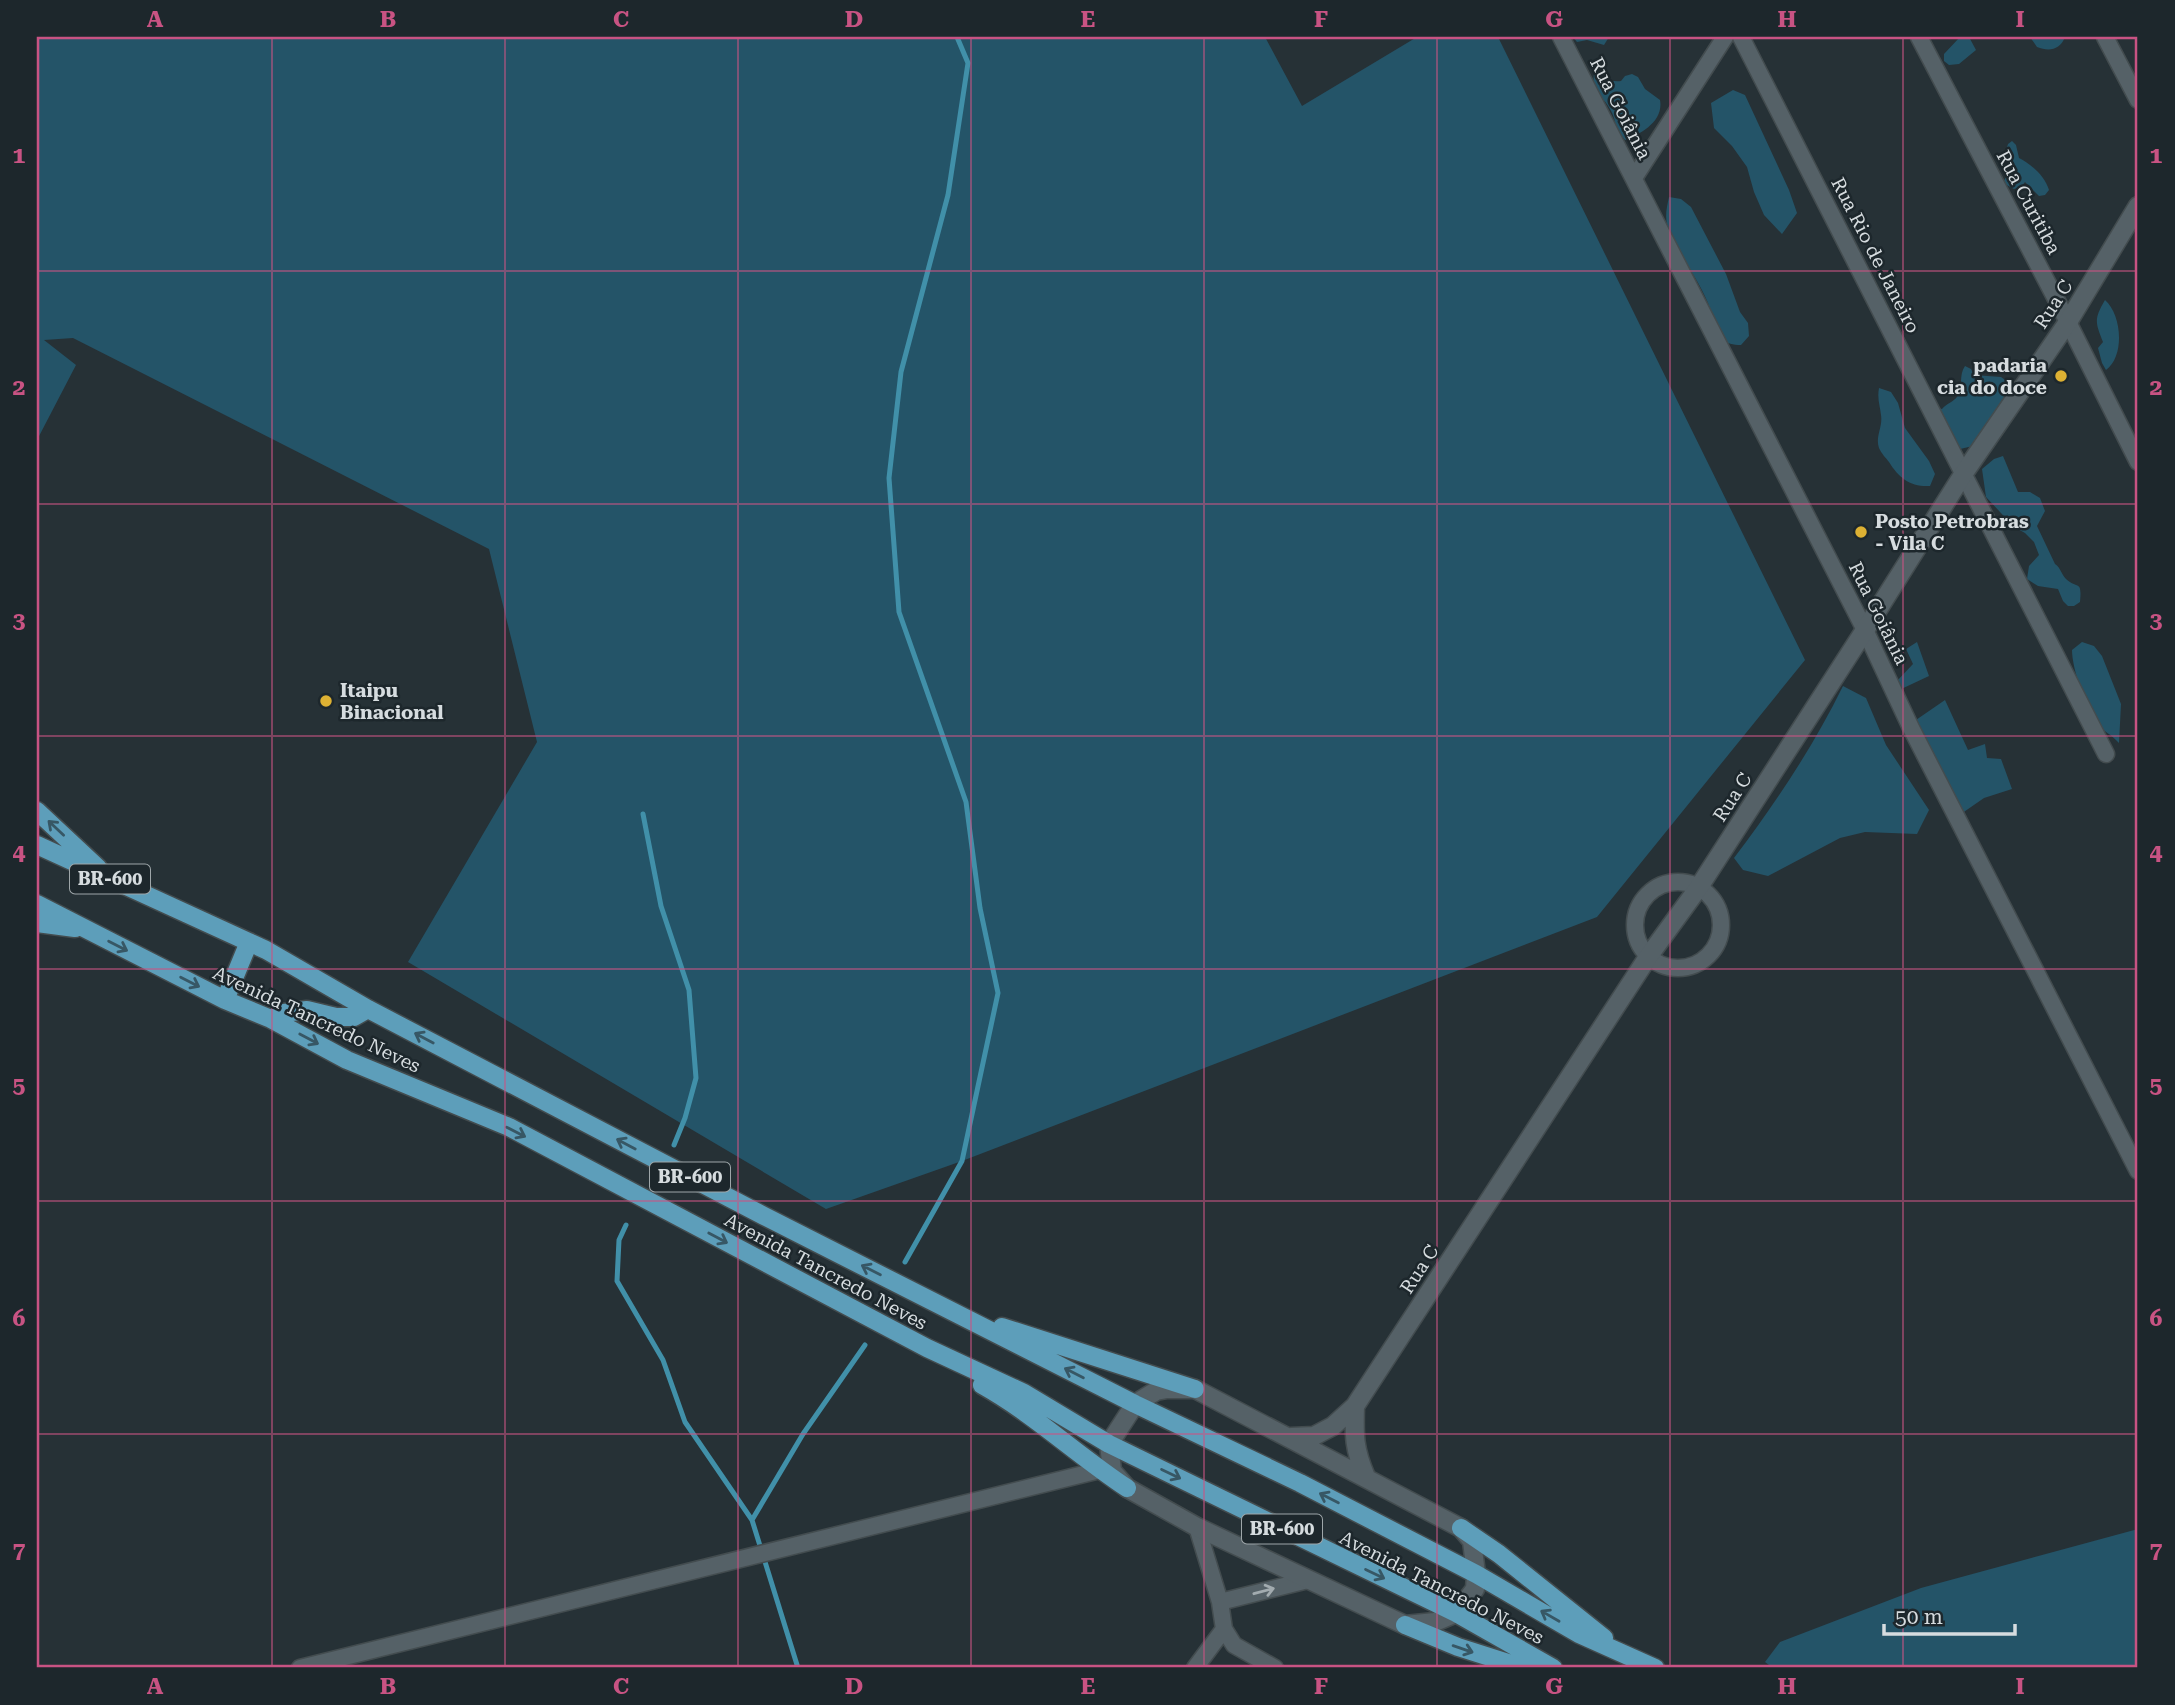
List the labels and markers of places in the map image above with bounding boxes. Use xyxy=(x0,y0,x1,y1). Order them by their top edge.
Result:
place label: padaria cia do doce xyxy=(1937,354,2047,399)
marker: padaria cia do doce xyxy=(2053,368,2069,384)
place label: Posto Petrobras - Vila C xyxy=(1875,510,2029,555)
marker: Posto Petrobras - Vila C xyxy=(1853,524,1869,540)
place label: Itaipu Binacional xyxy=(340,679,443,724)
marker: Itaipu Binacional xyxy=(318,693,334,709)

